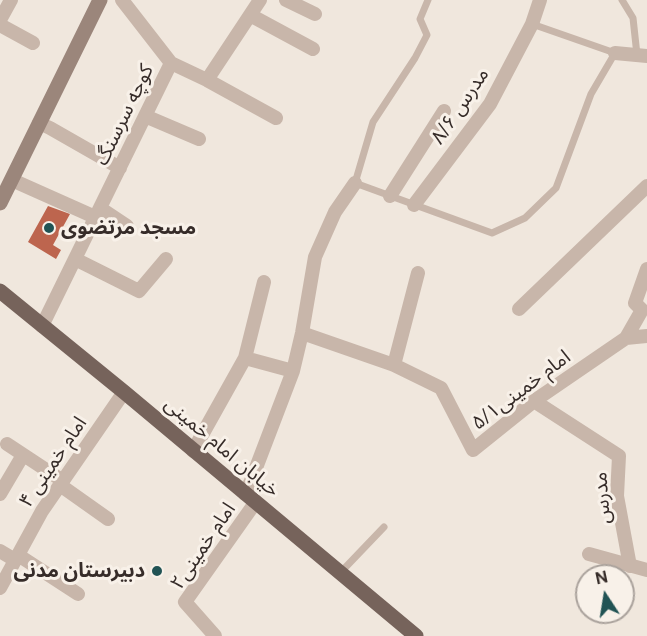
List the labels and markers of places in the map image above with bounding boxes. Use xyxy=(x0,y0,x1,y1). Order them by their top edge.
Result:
place label: مسجد مرتضوی xyxy=(61,216,196,240)
marker: مسجد مرتضوی xyxy=(42,221,56,235)
place label: دبیرستان مدنی xyxy=(13,559,145,583)
marker: دبیرستان مدنی xyxy=(150,564,164,578)

